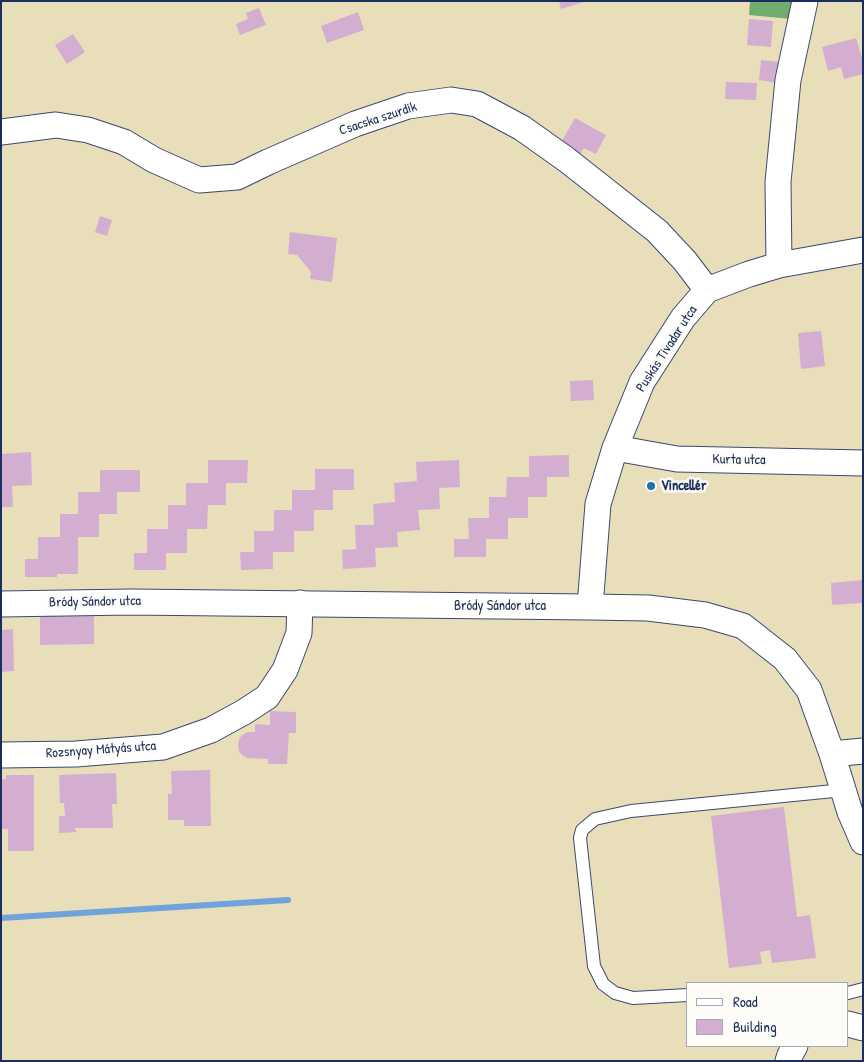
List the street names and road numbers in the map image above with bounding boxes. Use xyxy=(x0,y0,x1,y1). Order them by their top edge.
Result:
street label: Csacska szurdik xyxy=(337,99,419,139)
street label: Puskás Tivadar utca xyxy=(633,303,701,395)
street label: Kurta utca xyxy=(712,451,766,469)
street label: Bródy Sándor utca xyxy=(49,593,141,611)
street label: Bródy Sándor utca xyxy=(454,598,546,614)
street label: Rozsnyay Mátyás utca xyxy=(45,738,157,762)

